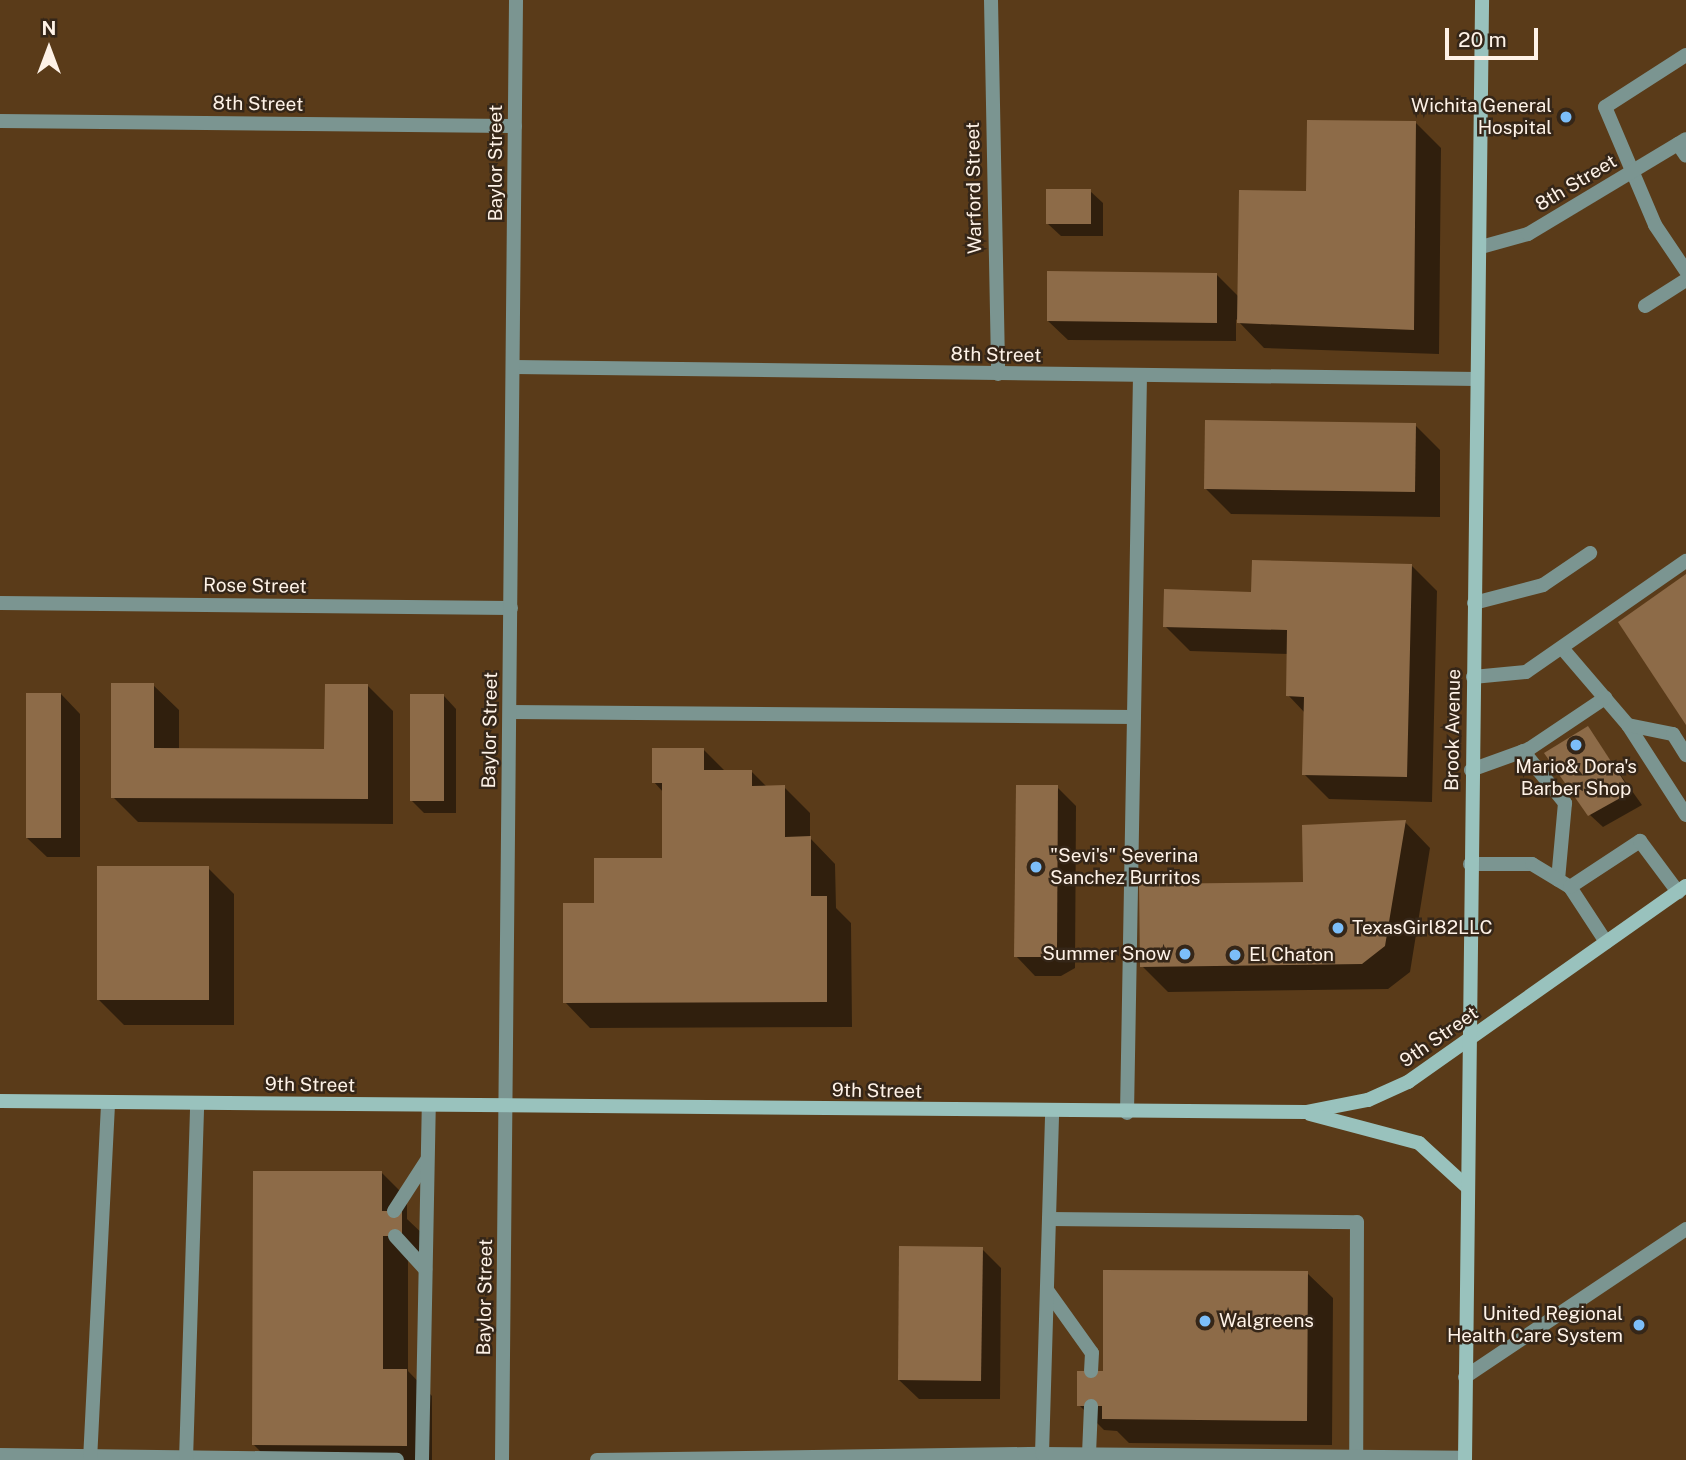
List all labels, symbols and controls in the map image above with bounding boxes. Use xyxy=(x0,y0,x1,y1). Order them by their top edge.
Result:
north arrow xyxy=(14,14,84,84)
scale bar xyxy=(1448,14,1541,58)
text: N xyxy=(42,17,56,39)
text: 20 m xyxy=(1458,27,1507,52)
street label: 8th Street xyxy=(212,92,304,116)
place label: Wichita General Hospital xyxy=(1411,95,1552,139)
street label: Baylor Street xyxy=(485,105,507,221)
marker: Wichita General Hospital xyxy=(1558,109,1574,125)
street label: Warford Street xyxy=(961,122,987,254)
street label: 8th Street xyxy=(1531,150,1621,216)
street label: 8th Street xyxy=(950,343,1042,367)
street label: Rose Street xyxy=(203,574,307,598)
street label: Brook Avenue xyxy=(1441,669,1465,791)
street label: Baylor Street xyxy=(478,671,502,789)
marker: Mario& Dora's Barber Shop xyxy=(1568,737,1584,753)
place label: Mario& Dora's Barber Shop xyxy=(1515,756,1637,800)
place label: "Sevi's" Severina Sanchez Burritos xyxy=(1050,845,1200,889)
marker: "Sevi's" Severina Sanchez Burritos xyxy=(1028,859,1044,875)
place label: TexasGirl82LLC xyxy=(1352,917,1493,939)
marker: TexasGirl82LLC xyxy=(1330,920,1346,936)
place label: Summer Snow xyxy=(1042,943,1171,965)
place label: El Chaton xyxy=(1249,944,1334,966)
marker: Summer Snow xyxy=(1177,946,1193,962)
marker: El Chaton xyxy=(1227,947,1243,963)
street label: 9th Street xyxy=(1395,1002,1483,1072)
street label: 9th Street xyxy=(265,1073,355,1097)
street label: 9th Street xyxy=(832,1079,922,1103)
street label: Baylor Street xyxy=(473,1238,497,1356)
place label: United Regional Health Care System xyxy=(1447,1303,1623,1347)
place label: Walgreens xyxy=(1219,1310,1314,1332)
marker: Walgreens xyxy=(1197,1313,1213,1329)
marker: United Regional Health Care System xyxy=(1629,1315,1649,1335)

